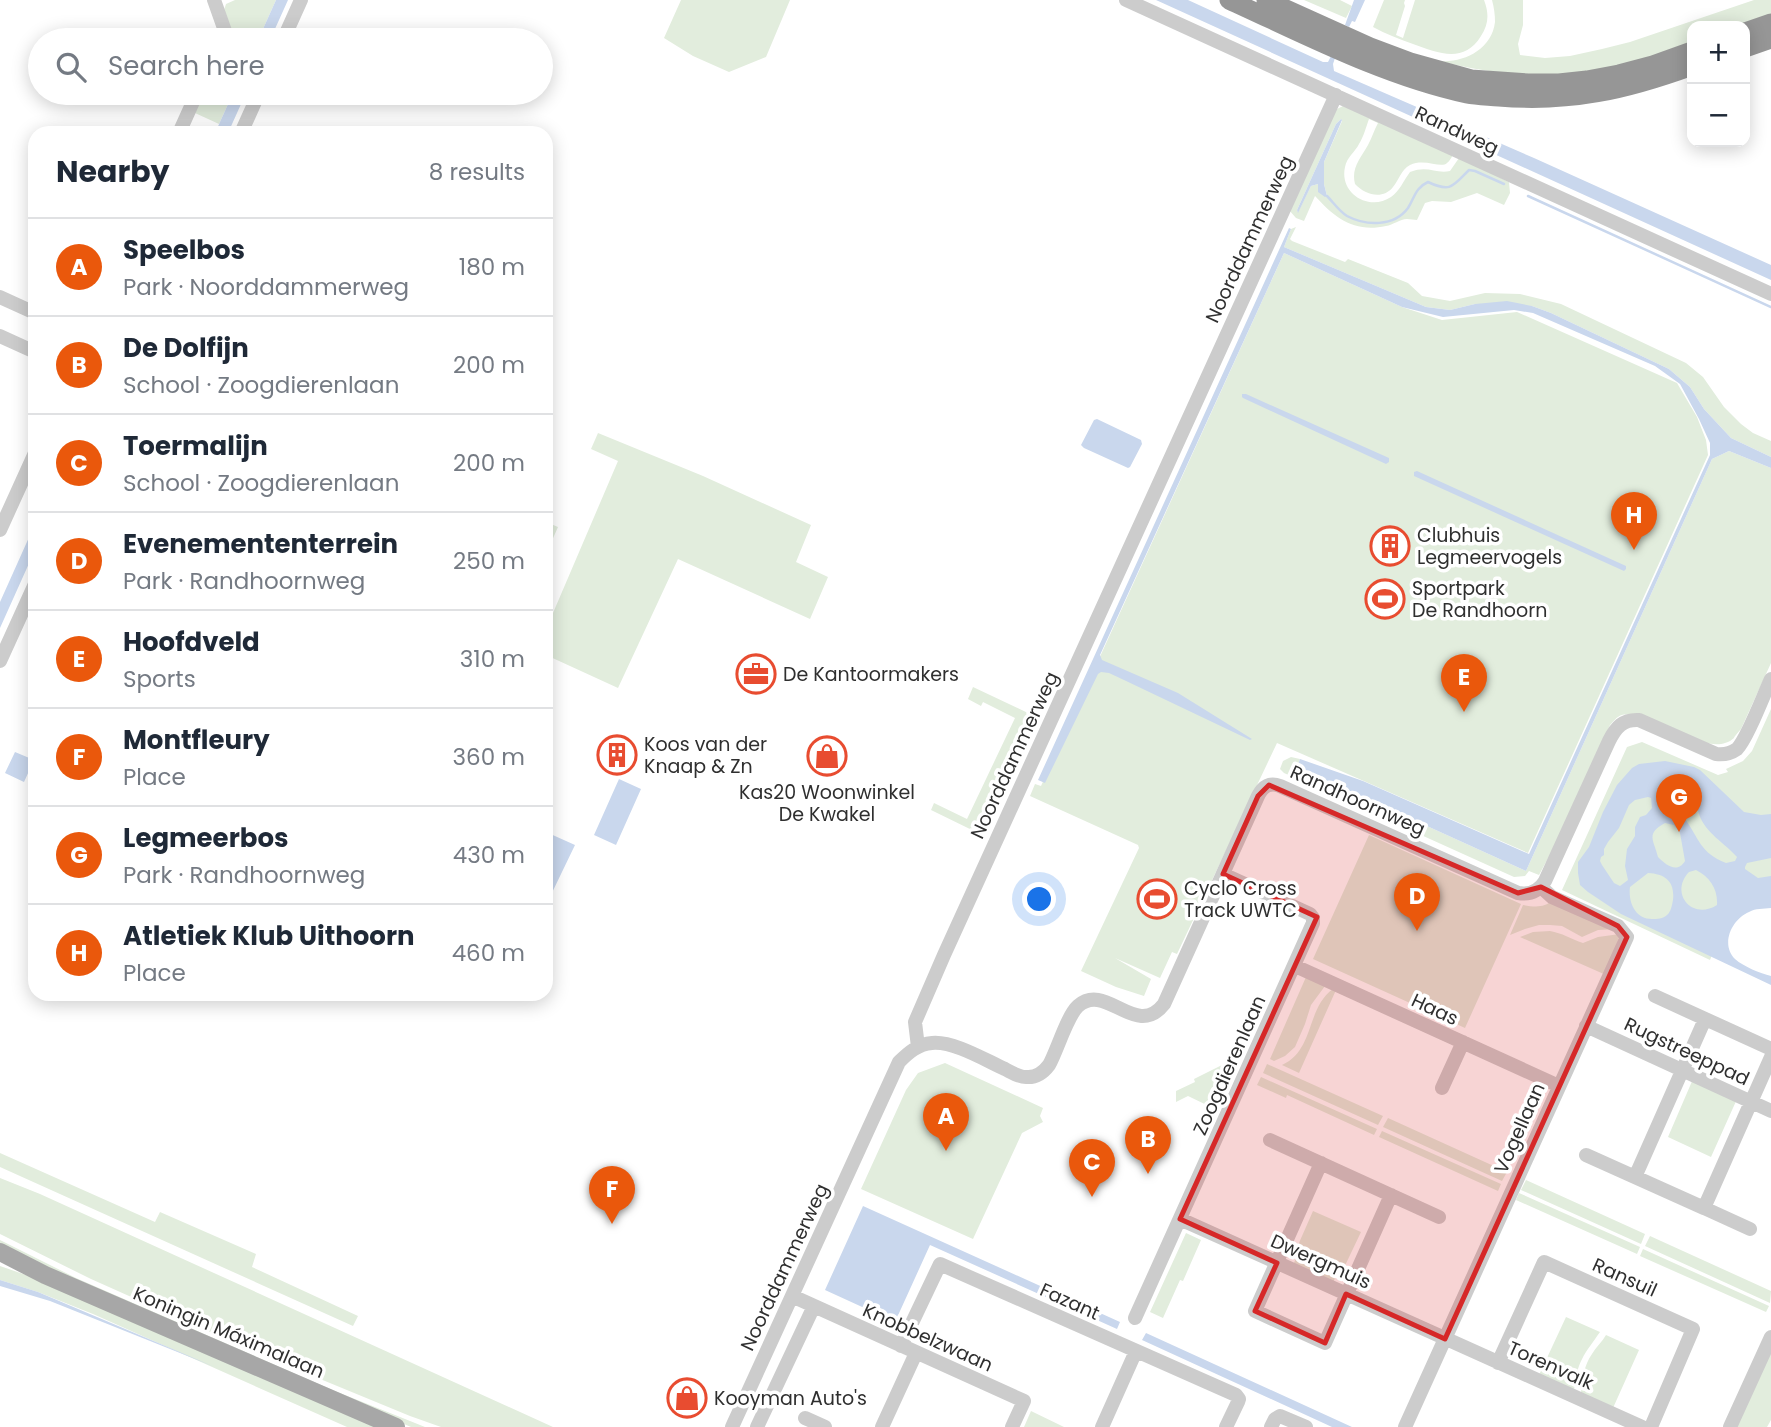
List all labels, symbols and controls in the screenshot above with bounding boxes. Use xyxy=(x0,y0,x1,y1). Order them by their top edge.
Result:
map controls xyxy=(1687,21,1750,147)
button: + xyxy=(1687,21,1750,84)
search box xyxy=(28,28,553,105)
icon: search xyxy=(52,48,90,86)
text: Search here xyxy=(108,48,265,84)
button: − xyxy=(1687,84,1750,147)
street label: Randweg xyxy=(1410,99,1503,162)
text: Nearby xyxy=(56,150,170,193)
street label: Noorddammerweg xyxy=(1199,151,1300,327)
text: 8 results xyxy=(429,156,525,188)
text: Speelbos xyxy=(123,232,245,268)
text: A xyxy=(71,251,87,283)
text: 180 m xyxy=(459,251,525,283)
text: Park · Noorddammerweg xyxy=(123,271,409,303)
text: De Dolfijn xyxy=(123,330,249,366)
text: B xyxy=(71,349,87,381)
text: 200 m xyxy=(453,349,525,381)
text: School · Zoogdierenlaan xyxy=(123,369,399,401)
text: Toermalijn xyxy=(123,428,268,464)
text: C xyxy=(70,447,88,479)
text: 200 m xyxy=(453,447,525,479)
text: School · Zoogdierenlaan xyxy=(123,467,399,499)
pin: H xyxy=(1611,492,1657,550)
place label: Clubhuis Legmeervogels xyxy=(1417,522,1562,571)
building icon: Clubhuis Legmeervogels xyxy=(1369,525,1411,567)
text: Evenemententerrein xyxy=(123,526,398,562)
text: D xyxy=(71,545,87,577)
text: 250 m xyxy=(453,545,525,577)
text: Park · Randhoornweg xyxy=(123,565,365,597)
place label: Sportpark De Randhoorn xyxy=(1412,575,1547,624)
sports icon: Sportpark De Randhoorn xyxy=(1364,578,1406,620)
text: Hoofdveld xyxy=(123,624,260,660)
text: E xyxy=(73,643,85,675)
text: 310 m xyxy=(460,643,525,675)
office icon: De Kantoormakers xyxy=(735,653,777,695)
pin: E xyxy=(1441,654,1487,712)
place label: De Kantoormakers xyxy=(783,661,959,688)
text: Sports xyxy=(123,663,196,695)
street label: Noorddammerweg xyxy=(964,667,1065,843)
text: Montfleury xyxy=(123,722,270,758)
place label: Koos van der Knaap & Zn xyxy=(644,731,767,780)
building icon: Koos van der Knaap & Zn xyxy=(596,734,638,776)
shop icon: Kas20 Woonwinkel De Kwakel xyxy=(806,735,848,777)
text: F xyxy=(73,741,85,773)
text: 360 m xyxy=(453,741,525,773)
street label: Randhoornweg xyxy=(1286,759,1430,842)
text: Place xyxy=(123,761,186,793)
pin: G xyxy=(1656,774,1702,832)
place label: Kas20 Woonwinkel De Kwakel xyxy=(739,779,915,828)
text: Legmeerbos xyxy=(123,820,289,856)
text: G xyxy=(70,839,88,871)
text: 430 m xyxy=(453,839,525,871)
text: Park · Randhoornweg xyxy=(123,859,365,891)
pin: D xyxy=(1394,873,1440,931)
place label: Cyclo Cross Track UWTC xyxy=(1184,875,1297,924)
sports icon: Cyclo Cross Track UWTC xyxy=(1136,878,1178,920)
your location xyxy=(1022,882,1056,916)
text: Atletiek Klub Uithoorn xyxy=(123,918,415,954)
text: H xyxy=(71,937,87,969)
text: 460 m xyxy=(452,937,525,969)
text: Place xyxy=(123,957,186,989)
street label: Haas xyxy=(1407,987,1463,1032)
street label: Zoogdierenlaan xyxy=(1187,991,1272,1139)
street label: Rugstreeppad xyxy=(1620,1011,1754,1092)
street label: Vogellaan xyxy=(1487,1078,1551,1178)
pin: A xyxy=(923,1093,969,1151)
pin: B xyxy=(1125,1116,1171,1174)
pin: C xyxy=(1069,1139,1115,1197)
pin: F xyxy=(589,1166,635,1224)
street label: Noorddammerweg xyxy=(734,1179,835,1355)
street label: Dwergmuis xyxy=(1266,1227,1375,1296)
street label: Ransuil xyxy=(1588,1251,1661,1304)
street label: Fazant xyxy=(1036,1276,1104,1327)
street label: Koningin Máximalaan xyxy=(129,1280,329,1385)
street label: Knobbelzwaan xyxy=(858,1297,997,1378)
street label: Torenvalk xyxy=(1504,1335,1598,1396)
shop icon: Kooyman Auto's xyxy=(666,1377,708,1419)
place label: Kooyman Auto's xyxy=(714,1385,867,1412)

